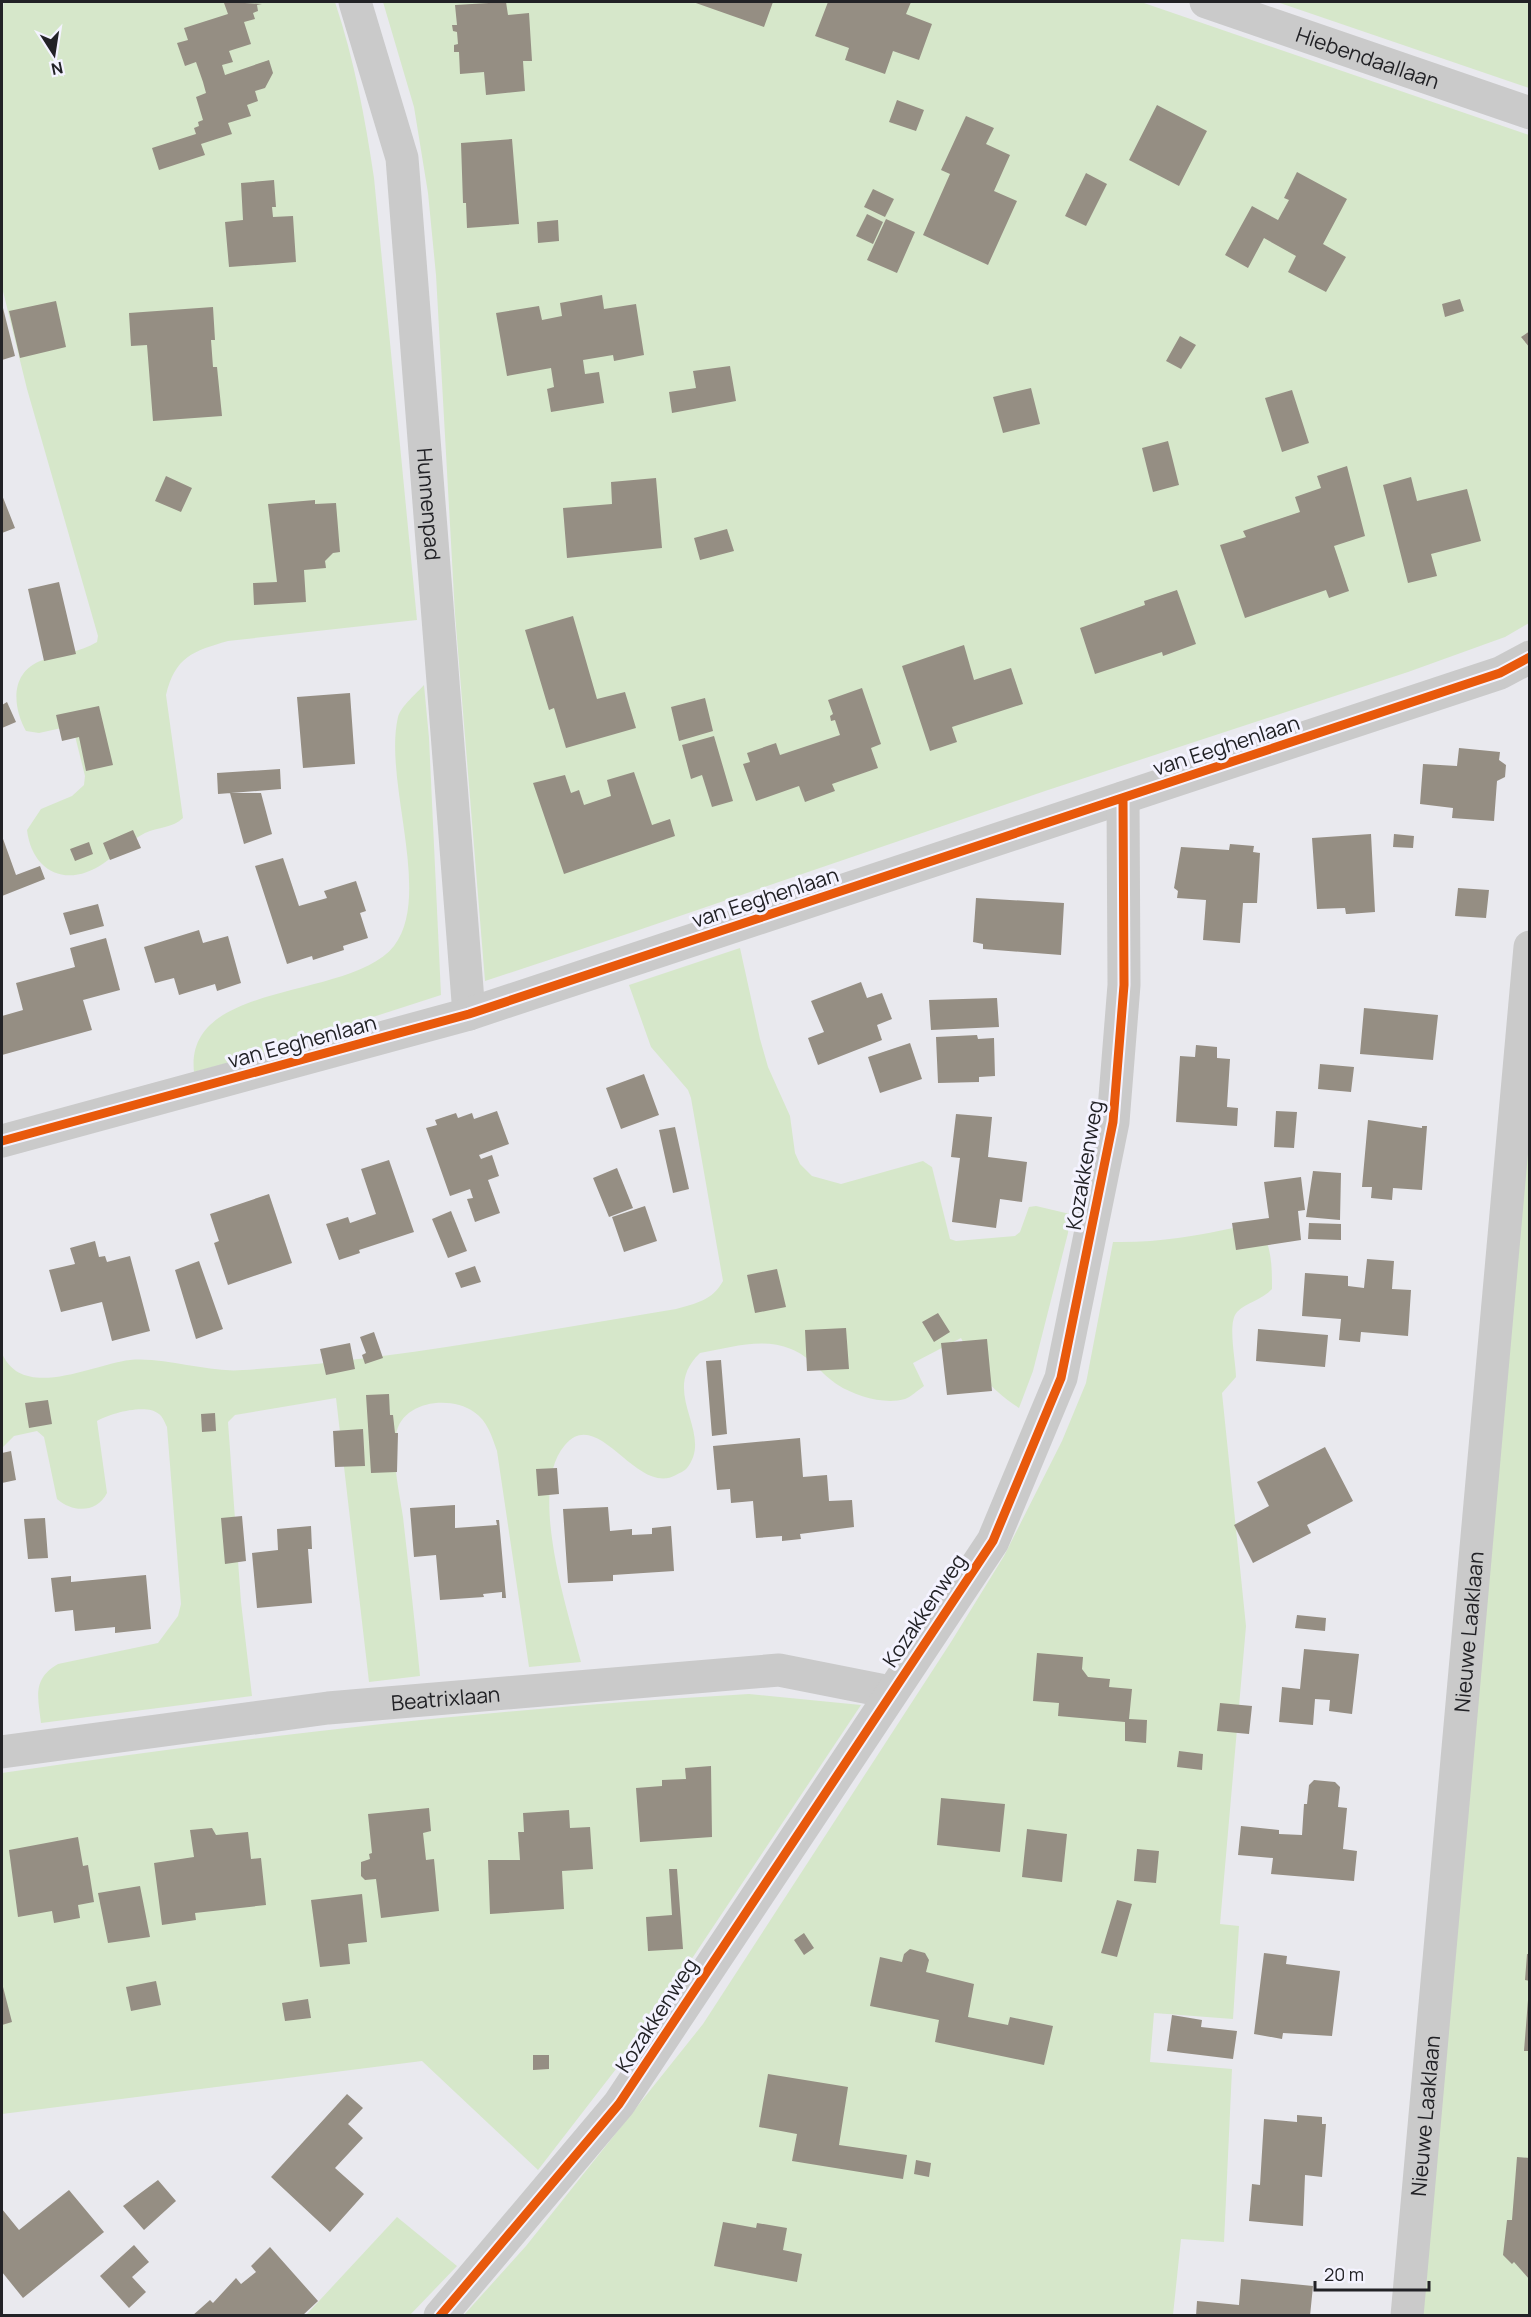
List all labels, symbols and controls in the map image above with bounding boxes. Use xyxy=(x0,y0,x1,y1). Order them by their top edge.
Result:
street label: Hiebendaallaan xyxy=(1292,20,1443,95)
north arrow xyxy=(24,24,84,84)
text: N xyxy=(49,57,65,81)
street label: Hunnenpad xyxy=(411,447,447,561)
street label: van Eeghenlaan xyxy=(1149,708,1303,782)
street label: van Eeghenlaan xyxy=(688,860,842,934)
street label: van Eeghenlaan xyxy=(225,1008,379,1074)
street label: Kozakkenweg xyxy=(1059,1098,1109,1232)
street label: Kozakkenweg xyxy=(876,1548,972,1672)
street label: Nieuwe Laaklaan xyxy=(1447,1550,1490,1713)
street label: Beatrixlaan xyxy=(390,1680,501,1717)
street label: Kozakkenweg xyxy=(609,1952,703,2078)
street label: Nieuwe Laaklaan xyxy=(1404,2034,1446,2197)
scale bar xyxy=(1315,2254,1429,2292)
text: 20 m xyxy=(1324,2262,1364,2286)

